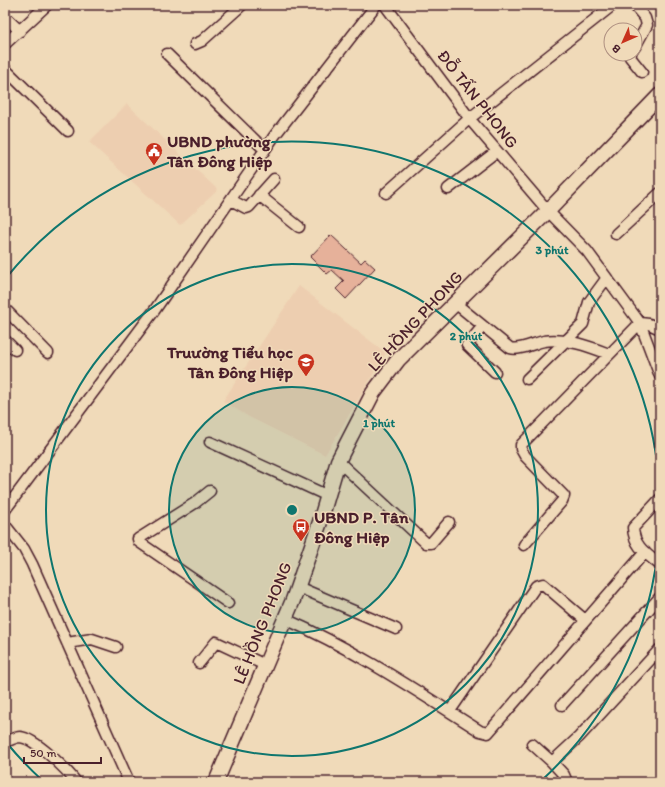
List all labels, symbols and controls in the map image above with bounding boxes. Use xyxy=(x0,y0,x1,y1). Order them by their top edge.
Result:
north arrow xyxy=(603,22,643,62)
text: B xyxy=(609,42,623,56)
street label: ĐỖ TẤN PHONG xyxy=(433,46,523,152)
place label: UBND phường Tân Đông Hiệp xyxy=(166,131,272,172)
public building icon: UBND phường Tân Đông Hiệp xyxy=(144,141,164,166)
text: 3 phút xyxy=(536,243,569,258)
street label: LÊ HỒNG PHONG xyxy=(363,267,467,375)
text: 2 phút xyxy=(450,329,483,344)
place label: Truường Tiểu học Tân Đông Hiệp xyxy=(166,342,293,383)
school or university icon: Truường Tiểu học Tân Đông Hiệp xyxy=(296,352,316,377)
text: 1 phút xyxy=(363,416,395,431)
centre of rings xyxy=(285,503,299,517)
place label: UBND P. Tân Đông Hiệp xyxy=(314,507,409,548)
bus stop icon: UBND P. Tân Đông Hiệp xyxy=(291,517,311,542)
street label: LÊ HỒNG PHONG xyxy=(228,559,296,687)
scale bar xyxy=(24,739,101,765)
text: 50 m xyxy=(30,746,56,760)

